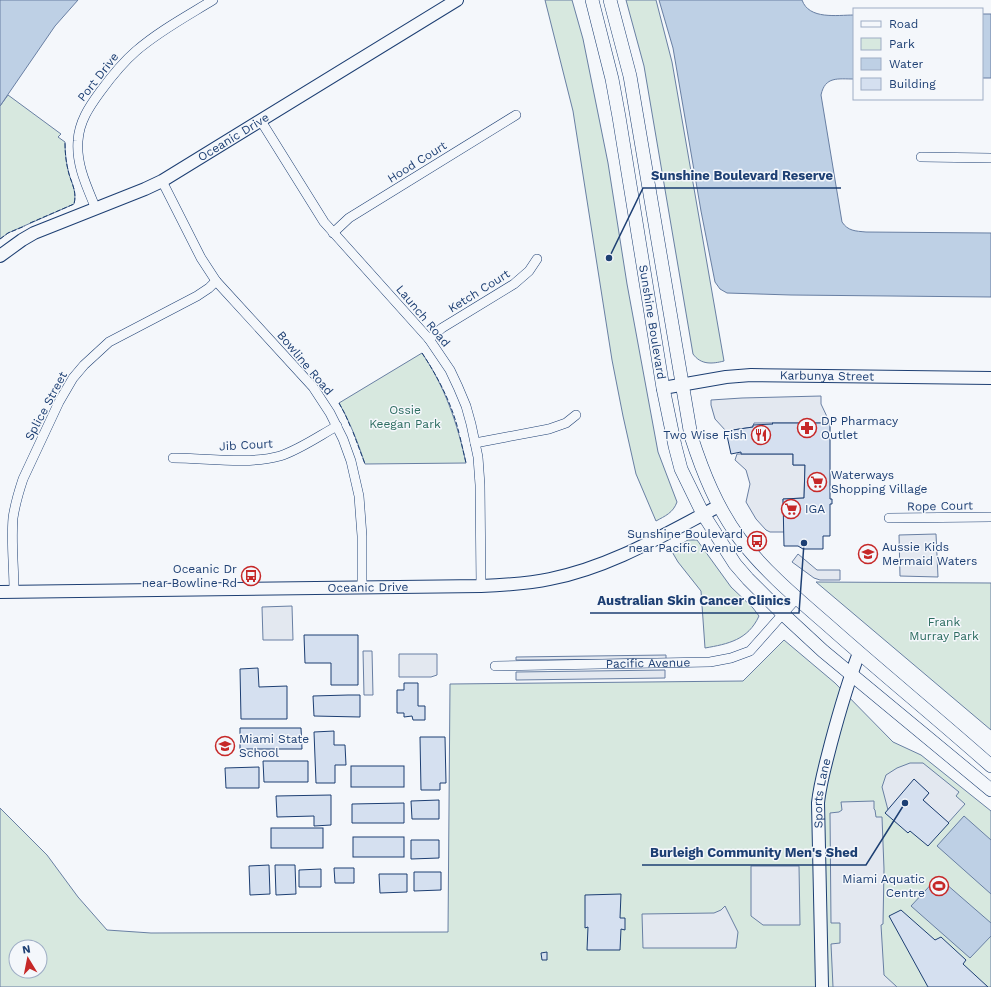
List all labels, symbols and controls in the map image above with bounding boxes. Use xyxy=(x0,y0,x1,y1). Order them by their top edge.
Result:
legend xyxy=(853,8,983,100)
text: Road xyxy=(889,17,918,31)
text: Park xyxy=(889,37,915,51)
street label: Port Drive xyxy=(75,50,121,104)
text: Water xyxy=(889,57,924,71)
text: Building xyxy=(889,77,936,91)
street label: Oceanic Drive xyxy=(195,110,272,164)
street label: Hood Court xyxy=(385,138,449,186)
callout: Sunshine Boulevard Reserve xyxy=(643,163,841,188)
text: Sunshine Boulevard Reserve xyxy=(651,168,833,183)
street label: Sunshine Boulevard xyxy=(636,264,669,381)
street label: Ketch Court xyxy=(446,267,512,315)
street label: Launch Road xyxy=(393,282,453,350)
street label: Bowline Road xyxy=(274,328,336,398)
street label: Karbunya Street xyxy=(780,368,874,384)
street label: Splice Street xyxy=(22,369,70,443)
park label: Ossie Keegan Park xyxy=(369,403,441,431)
place label: DP Pharmacy Outlet xyxy=(821,414,899,442)
pharmacy icon: DP Pharmacy Outlet xyxy=(796,417,818,439)
restaurant icon: Two Wise Fish xyxy=(750,424,772,446)
place label: Two Wise Fish xyxy=(663,428,747,442)
street label: Jib Court xyxy=(219,437,273,453)
place label: Waterways Shopping Village xyxy=(831,468,928,496)
supermarket icon: Waterways Shopping Village xyxy=(806,471,828,493)
supermarket icon: IGA xyxy=(780,498,802,520)
street label: Rope Court xyxy=(907,498,973,514)
place label: IGA xyxy=(805,502,825,516)
place label: Sunshine Boulevard near Pacific Avenue xyxy=(627,527,743,555)
bus stop icon: Sunshine Boulevard near Pacific Avenue xyxy=(746,530,768,552)
place label: Aussie Kids Mermaid Waters xyxy=(882,540,977,568)
school or university icon: Aussie Kids Mermaid Waters xyxy=(857,543,879,565)
place label: Oceanic Dr near Bowline Rd xyxy=(142,562,237,590)
bus stop icon: Oceanic Dr near Bowline Rd xyxy=(240,565,262,587)
street label: Oceanic Drive xyxy=(327,580,409,595)
callout: Australian Skin Cancer Clinics xyxy=(590,588,799,613)
text: Australian Skin Cancer Clinics xyxy=(597,593,791,608)
park label: Frank Murray Park xyxy=(909,615,979,643)
street label: Pacific Avenue xyxy=(605,655,691,671)
place label: Miami State School xyxy=(239,732,309,760)
school or university icon: Miami State School xyxy=(214,735,236,757)
street label: Sports Lane xyxy=(811,757,834,829)
callout: Burleigh Community Men's Shed xyxy=(642,840,866,865)
text: Burleigh Community Men's Shed xyxy=(650,845,858,860)
place label: Miami Aquatic Centre xyxy=(842,872,925,900)
sports icon: Miami Aquatic Centre xyxy=(928,875,950,897)
north arrow xyxy=(8,939,48,979)
text: N xyxy=(21,943,31,957)

